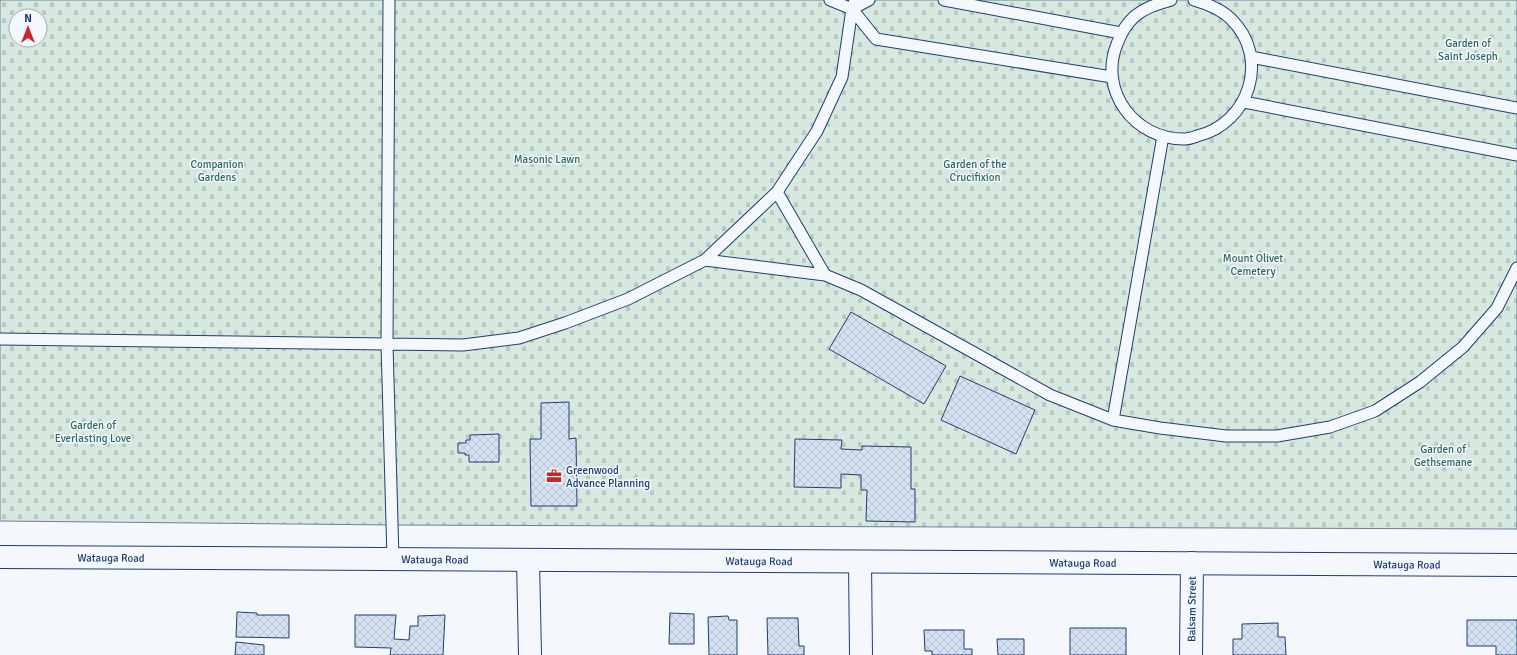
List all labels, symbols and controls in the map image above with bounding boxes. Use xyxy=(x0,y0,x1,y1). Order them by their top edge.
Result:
north arrow xyxy=(8,8,48,48)
text: N xyxy=(24,12,32,25)
park label: Garden of Saint Joseph xyxy=(1438,37,1498,63)
park label: Masonic Lawn xyxy=(514,153,580,166)
park label: Companion Gardens xyxy=(190,158,244,184)
park label: Garden of the Crucifixion xyxy=(943,158,1007,184)
park label: Mount Olivet Cemetery xyxy=(1223,252,1283,278)
park label: Garden of Everlasting Love xyxy=(55,419,131,445)
park label: Garden of Gethsemane xyxy=(1414,443,1472,469)
place label: Greenwood Advance Planning xyxy=(566,464,650,490)
office icon: Greenwood Advance Planning xyxy=(545,467,563,485)
street label: Watauga Road xyxy=(77,551,145,564)
street label: Watauga Road xyxy=(401,553,469,566)
street label: Watauga Road xyxy=(725,554,793,568)
street label: Watauga Road xyxy=(1049,556,1117,569)
street label: Watauga Road xyxy=(1373,558,1441,571)
street label: Balsam Street xyxy=(1185,576,1198,642)

